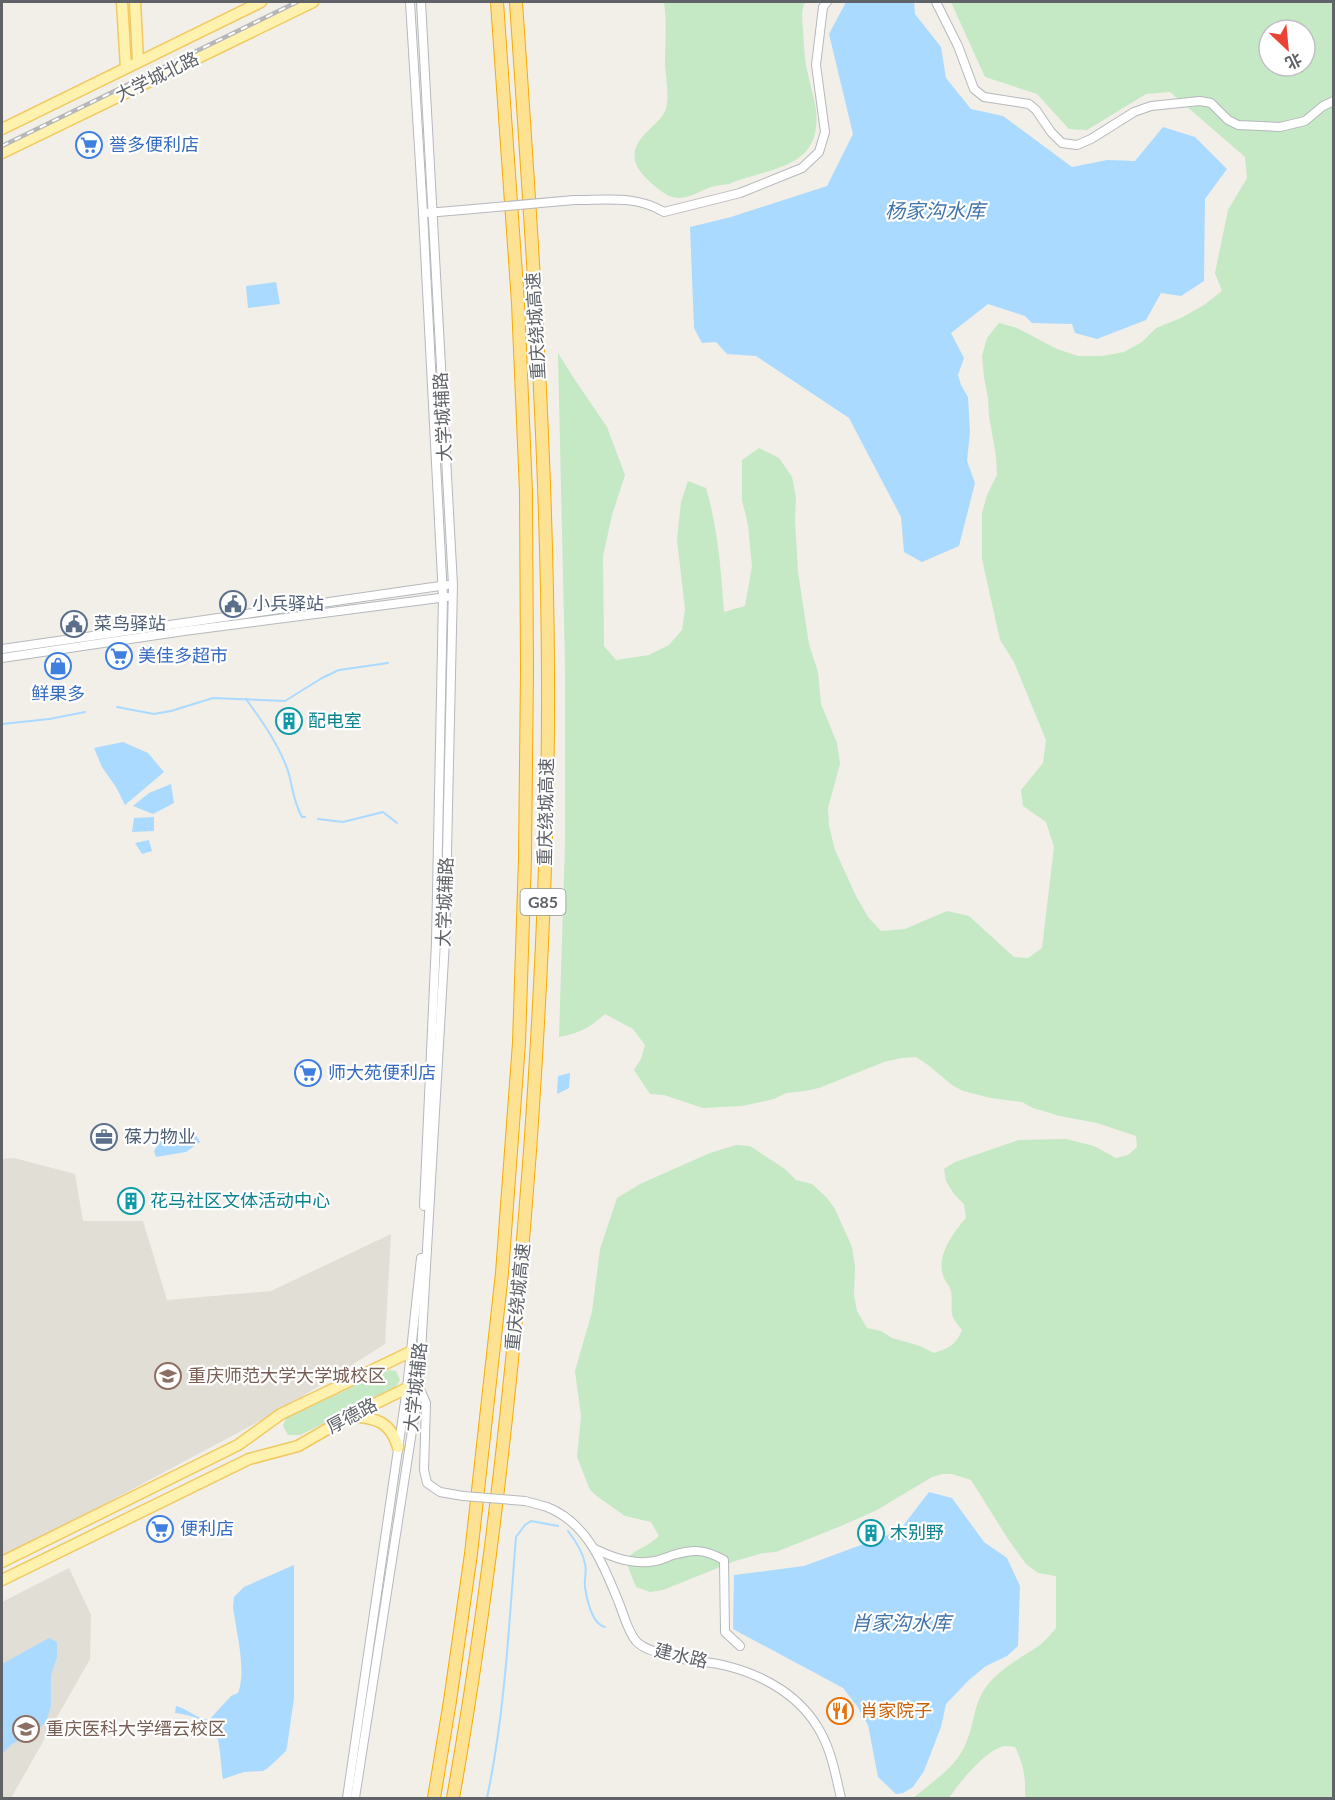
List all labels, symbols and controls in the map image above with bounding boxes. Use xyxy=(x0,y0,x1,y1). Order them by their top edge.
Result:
north arrow xyxy=(1257,18,1317,78)
street label: 大学城北路 xyxy=(111,46,202,106)
text: 北 xyxy=(1282,50,1305,74)
supermarket icon: 誉多便利店 xyxy=(74,130,104,160)
place label: 誉多便利店 xyxy=(109,133,199,155)
water label: 杨家沟水库 xyxy=(885,198,988,222)
street label: 重庆绕城高速 xyxy=(521,272,549,381)
street label: 大学城辅路 xyxy=(429,372,455,463)
public building icon: 小兵驿站 xyxy=(218,589,248,619)
place label: 小兵驿站 xyxy=(252,592,324,614)
public building icon: 菜鸟驿站 xyxy=(59,609,89,639)
place label: 菜鸟驿站 xyxy=(94,612,166,634)
supermarket icon: 美佳多超市 xyxy=(104,641,134,671)
place label: 美佳多超市 xyxy=(138,644,228,666)
shop icon: 鲜果多 xyxy=(43,651,73,681)
place label: 鲜果多 xyxy=(31,682,85,704)
building icon: 配电室 xyxy=(274,706,304,736)
place label: 配电室 xyxy=(308,709,362,731)
street label: 重庆绕城高速 xyxy=(533,758,557,866)
street label: 大学城辅路 xyxy=(431,857,457,947)
road number: G85 xyxy=(520,889,566,915)
supermarket icon: 师大苑便利店 xyxy=(293,1058,323,1088)
place label: 师大苑便利店 xyxy=(328,1061,436,1083)
office icon: 葆力物业 xyxy=(89,1122,119,1152)
place label: 葆力物业 xyxy=(124,1125,196,1147)
building icon: 花马社区文体活动中心 xyxy=(116,1186,146,1216)
place label: 花马社区文体活动中心 xyxy=(150,1189,330,1211)
street label: 重庆绕城高速 xyxy=(500,1242,534,1352)
street label: 大学城辅路 xyxy=(399,1341,431,1433)
school or university icon: 重庆师范大学大学城校区 xyxy=(153,1361,183,1391)
place label: 重庆师范大学大学城校区 xyxy=(188,1364,386,1386)
street label: 厚德路 xyxy=(323,1393,381,1438)
supermarket icon: 便利店 xyxy=(145,1514,175,1544)
place label: 便利店 xyxy=(180,1517,234,1539)
building icon: 木别野 xyxy=(856,1518,886,1548)
place label: 木别野 xyxy=(890,1521,944,1543)
water label: 肖家沟水库 xyxy=(851,1610,954,1634)
street label: 建水路 xyxy=(652,1638,710,1672)
restaurant icon: 肖家院子 xyxy=(825,1696,855,1726)
place label: 肖家院子 xyxy=(860,1699,932,1721)
school or university icon: 重庆医科大学缙云校区 xyxy=(11,1714,41,1744)
place label: 重庆医科大学缙云校区 xyxy=(46,1717,226,1739)

